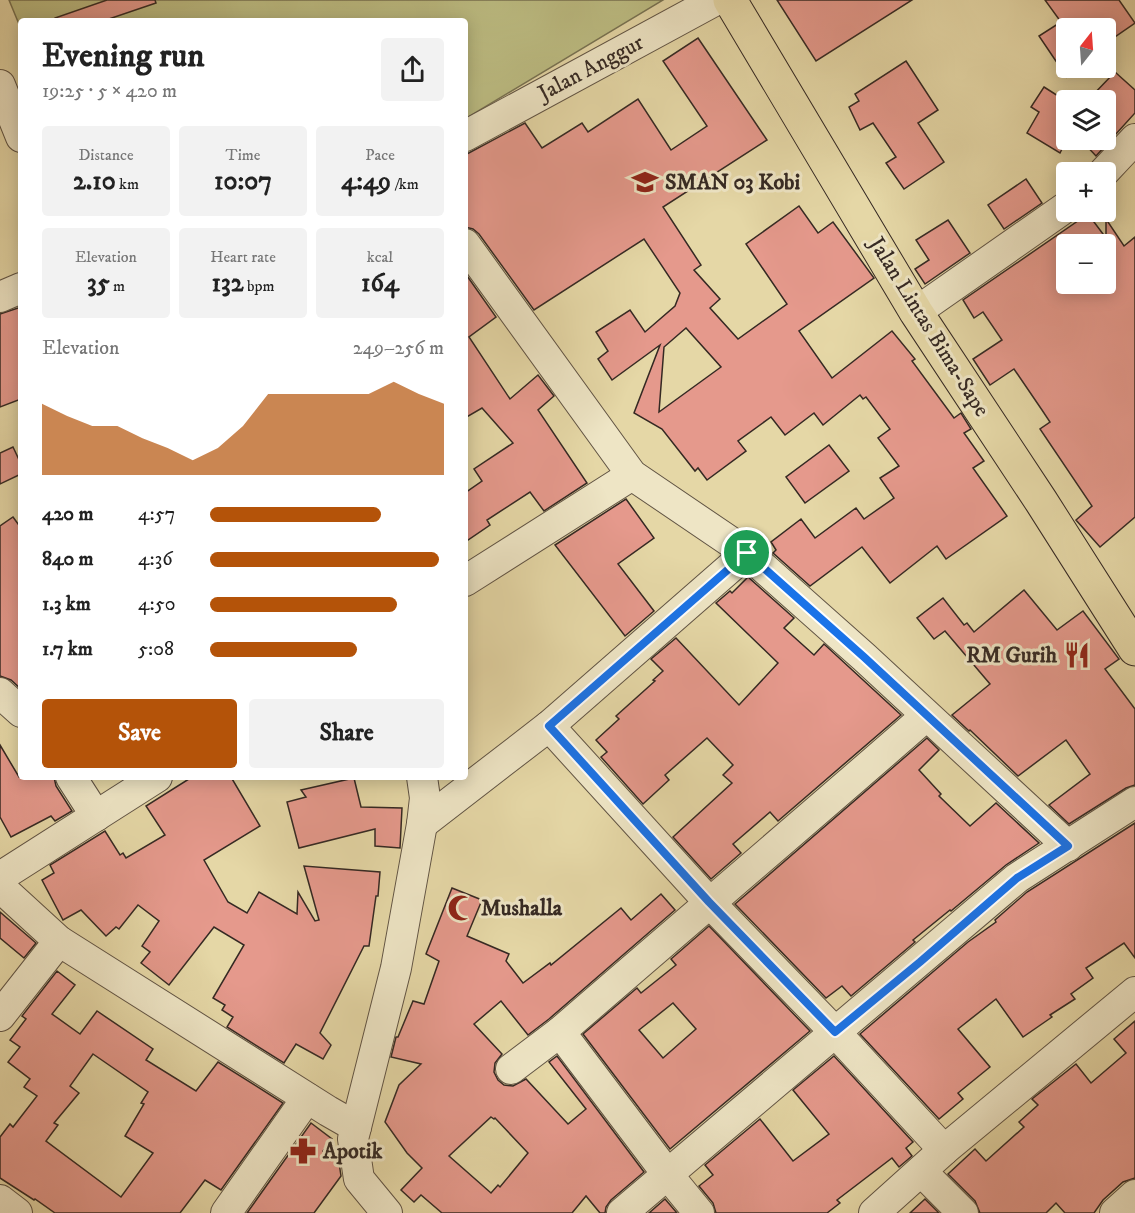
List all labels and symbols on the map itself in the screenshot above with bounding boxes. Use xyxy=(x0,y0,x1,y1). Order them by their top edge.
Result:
north arrow xyxy=(1056,18,1116,78)
street label: Jalan Anggur xyxy=(532,29,649,108)
school or university icon: SMAN 03 Kobi xyxy=(630,167,660,197)
place label: SMAN 03 Kobi xyxy=(665,169,800,196)
street label: Jalan Lintas Bima-Sape xyxy=(862,231,995,422)
pin xyxy=(721,527,772,578)
restaurant icon: RM Gurih xyxy=(1062,640,1092,670)
place label: RM Gurih xyxy=(966,642,1057,669)
mosque icon: Mushalla xyxy=(446,893,476,923)
place label: Mushalla xyxy=(481,895,563,922)
pharmacy icon: Apotik xyxy=(288,1136,318,1166)
place label: Apotik xyxy=(322,1138,383,1165)

